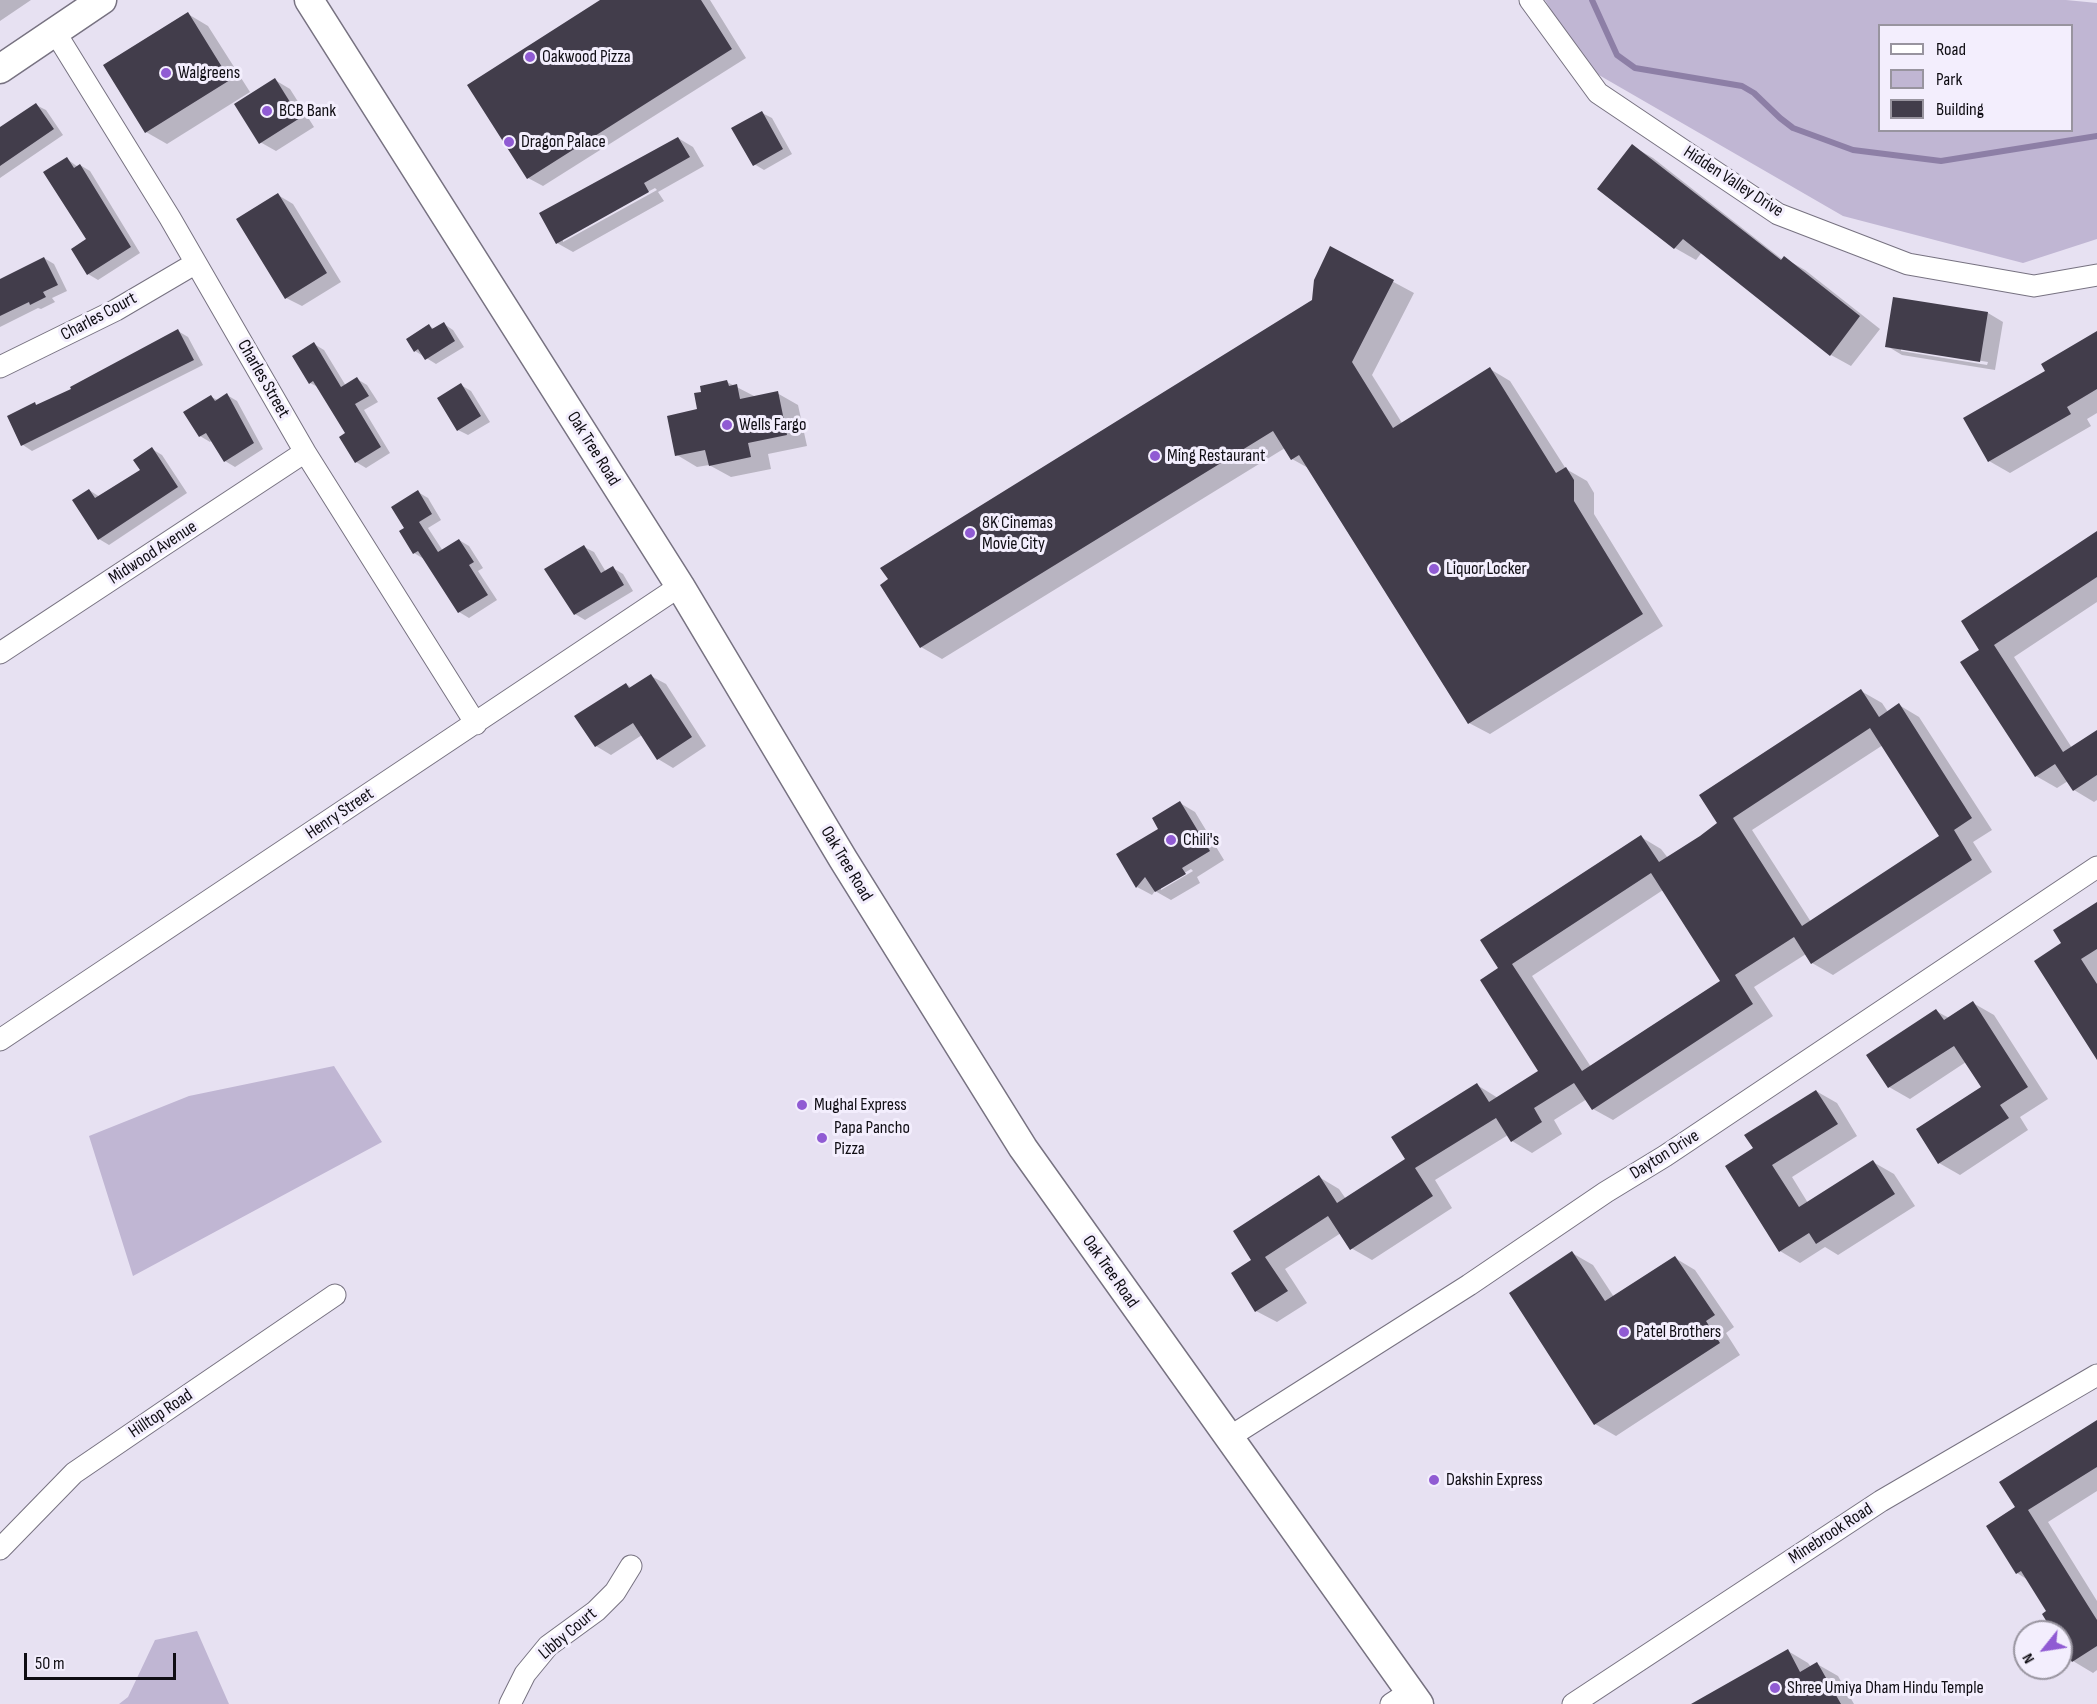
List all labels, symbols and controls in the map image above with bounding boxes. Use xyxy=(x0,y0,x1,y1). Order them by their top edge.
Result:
legend xyxy=(1878,24,2073,132)
text: Road xyxy=(1936,39,1966,60)
place label: Oakwood Pizza xyxy=(542,46,631,68)
marker: Oakwood Pizza xyxy=(523,50,537,64)
place label: Walgreens xyxy=(178,62,240,84)
marker: Walgreens xyxy=(159,66,173,80)
text: Park xyxy=(1936,69,1962,90)
text: Building xyxy=(1936,99,1984,120)
place label: BCB Bank xyxy=(279,100,336,122)
marker: BCB Bank xyxy=(260,104,274,118)
place label: Dragon Palace xyxy=(521,131,606,153)
marker: Dragon Palace xyxy=(502,135,516,149)
street label: Hidden Valley Drive xyxy=(1679,142,1787,222)
street label: Charles Court xyxy=(57,288,141,346)
street label: Charles Street xyxy=(232,336,294,422)
street label: Oak Tree Road xyxy=(562,408,624,490)
place label: Wells Fargo xyxy=(739,414,806,436)
marker: Wells Fargo xyxy=(720,418,734,432)
place label: Ming Restaurant xyxy=(1167,445,1266,467)
marker: Ming Restaurant xyxy=(1148,449,1162,463)
place label: 8K Cinemas Movie City xyxy=(982,512,1053,554)
street label: Midwood Avenue xyxy=(105,516,201,590)
marker: 8K Cinemas Movie City xyxy=(963,526,977,540)
place label: Liquor Locker xyxy=(1446,558,1527,580)
marker: Liquor Locker xyxy=(1427,562,1441,576)
street label: Henry Street xyxy=(302,783,378,845)
street label: Oak Tree Road xyxy=(815,823,877,905)
place label: Chili's xyxy=(1183,829,1219,851)
marker: Chili's xyxy=(1164,833,1178,847)
place label: Mughal Express xyxy=(814,1094,907,1116)
marker: Mughal Express xyxy=(795,1098,809,1112)
place label: Papa Pancho Pizza xyxy=(834,1117,910,1160)
street label: Dayton Drive xyxy=(1626,1125,1704,1185)
marker: Papa Pancho Pizza xyxy=(815,1131,829,1145)
street label: Oak Tree Road xyxy=(1077,1232,1143,1312)
place label: Patel Brothers xyxy=(1636,1321,1721,1343)
marker: Patel Brothers xyxy=(1617,1325,1631,1339)
street label: Hilltop Road xyxy=(125,1385,197,1443)
place label: Dakshin Express xyxy=(1446,1469,1543,1491)
marker: Dakshin Express xyxy=(1427,1473,1441,1487)
street label: Minebrook Road xyxy=(1785,1499,1877,1569)
street label: Libby Court xyxy=(535,1604,601,1664)
north arrow xyxy=(2013,1620,2073,1680)
scale bar xyxy=(27,1641,178,1679)
text: N xyxy=(2018,1650,2039,1667)
text: 50 m xyxy=(35,1653,65,1674)
place label: Shree Umiya Dham Hindu Temple xyxy=(1787,1677,1984,1699)
marker: Shree Umiya Dham Hindu Temple xyxy=(1768,1681,1782,1695)

